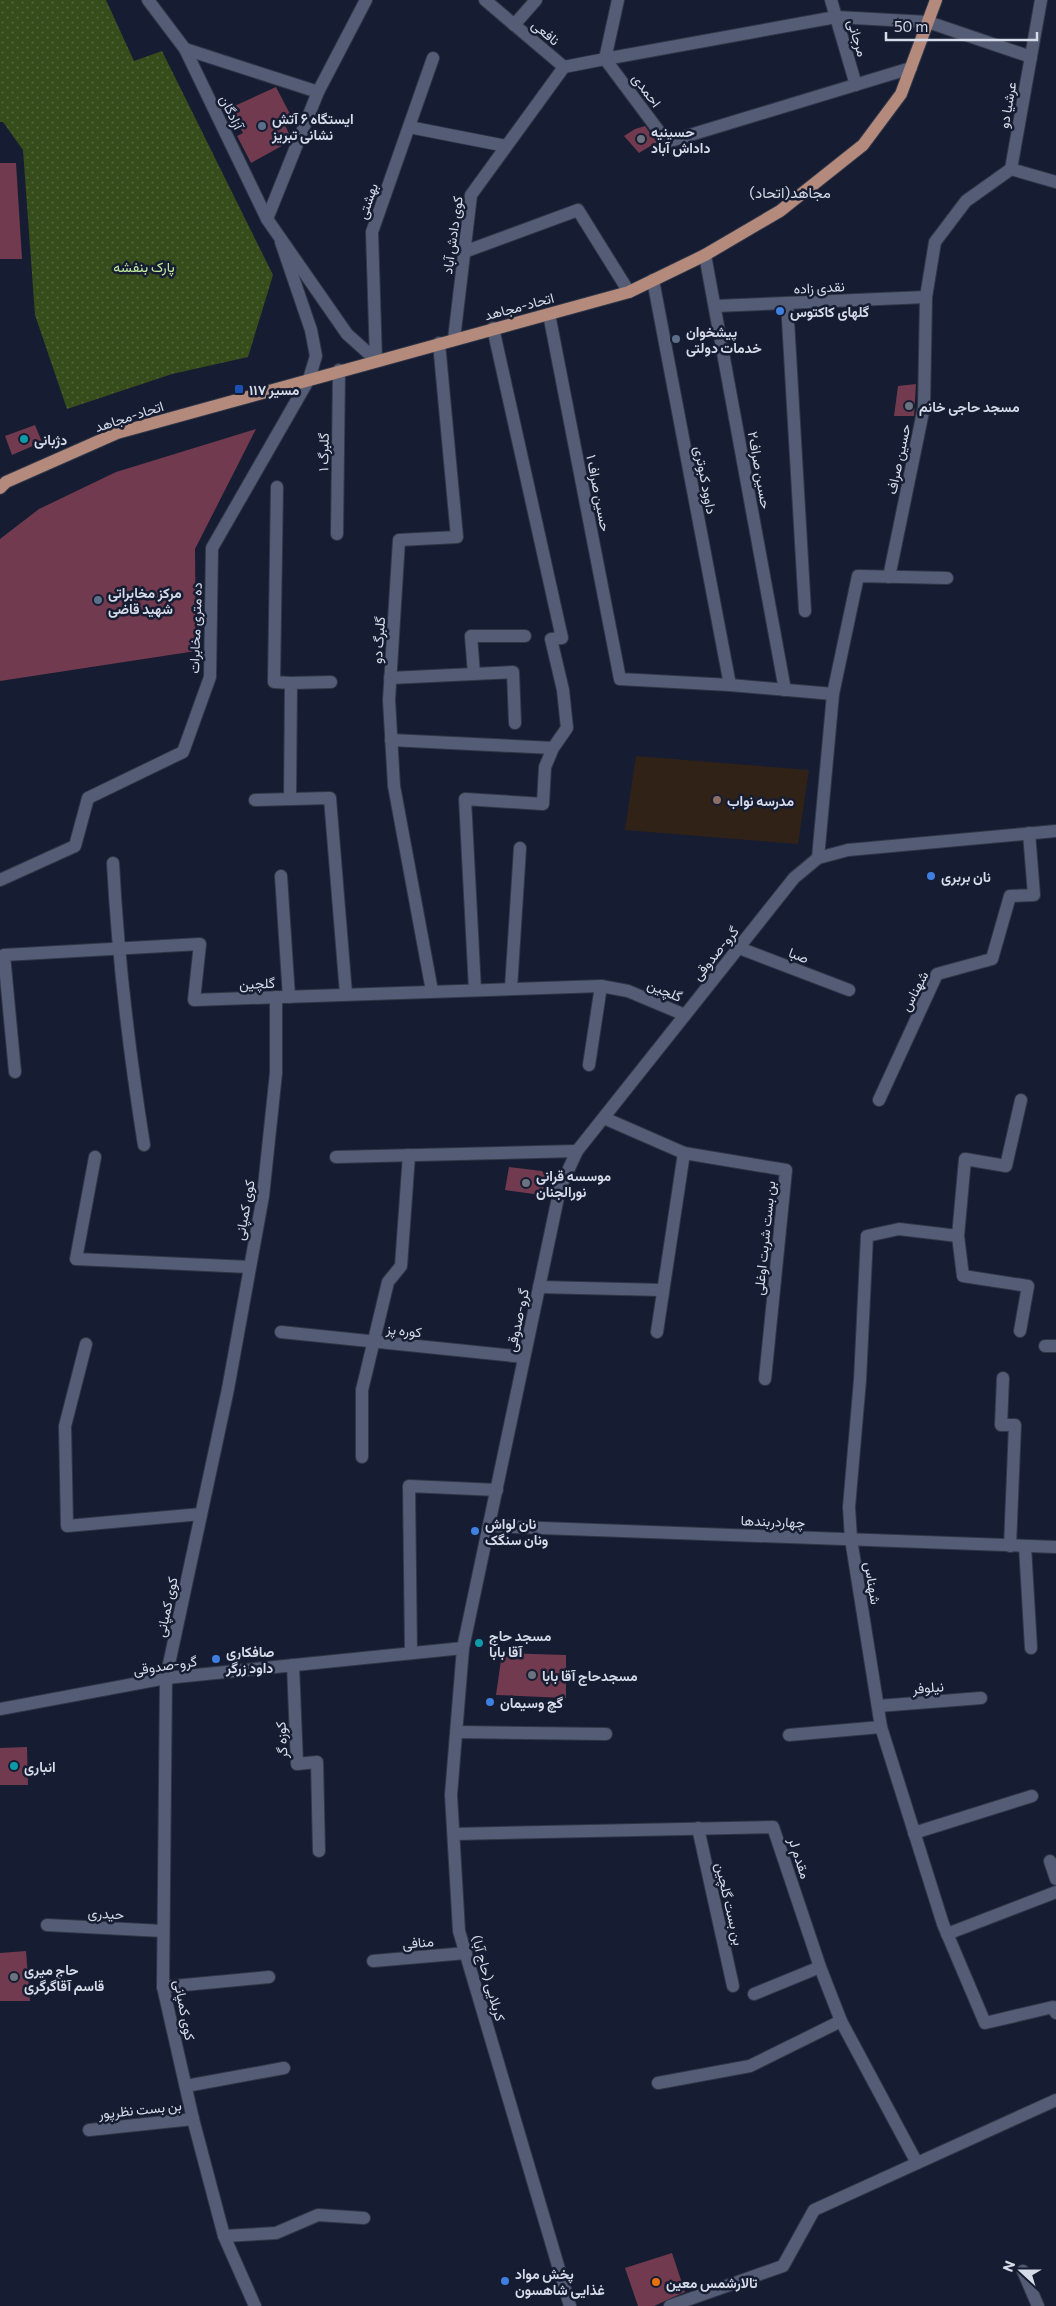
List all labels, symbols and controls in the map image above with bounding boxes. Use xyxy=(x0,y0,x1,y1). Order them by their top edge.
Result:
scale bar xyxy=(886,10,1037,42)
street label: نافعی xyxy=(528,15,563,49)
street label: مرجانی xyxy=(844,17,871,59)
text: 50 m xyxy=(894,17,928,35)
street label: احمدی xyxy=(628,70,665,111)
street label: عرشیا دو xyxy=(995,80,1020,130)
street label: آزادگان xyxy=(216,92,248,134)
place label: ایستگاه ۶ آتش نشانی تبریز xyxy=(271,110,354,144)
marker: ایستگاه ۶ آتش نشانی تبریز xyxy=(256,120,268,132)
place label: حسینیه داداش آباد xyxy=(651,123,710,157)
marker: حسینیه داداش آباد xyxy=(635,133,647,145)
street label: بهشتی xyxy=(353,181,382,222)
district label: مجاهد(اتحاد) xyxy=(749,183,831,202)
street label: کوی دادش آباد xyxy=(438,195,467,275)
park label: پارک بنفشه xyxy=(113,258,175,277)
street label: نقدی زاده xyxy=(793,277,845,298)
street label: اتحاد-مجاهد xyxy=(482,289,556,324)
place label: گلهای کاکتوس xyxy=(790,303,869,321)
marker: گلهای کاکتوس xyxy=(774,305,786,317)
place label: پیشخوان خدمات دولتی xyxy=(686,323,762,357)
marker: پیشخوان خدمات دولتی xyxy=(670,333,682,345)
place label: مسیر ۱۱۷ xyxy=(249,381,300,399)
marker: مسیر ۱۱۷ xyxy=(233,383,245,395)
street label: اتحاد-مجاهد xyxy=(93,397,166,436)
place label: مسجد حاجی خانم xyxy=(919,398,1020,416)
marker: مسجد حاجی خانم xyxy=(903,400,915,412)
street label: حسین صراف xyxy=(882,422,915,496)
street label: حسین صراف۲ xyxy=(744,430,775,510)
place label: دژبانی xyxy=(34,431,67,449)
marker: دژبانی xyxy=(18,433,30,445)
street label: گلبرگ ۱ xyxy=(314,433,333,471)
street label: داوود کبوتری xyxy=(690,445,721,516)
street label: حسین صراف ۱ xyxy=(582,453,615,533)
street label: ده متری مخابرات xyxy=(185,582,206,674)
place label: مرکز مخابراتی شهید قاضی xyxy=(108,584,182,618)
marker: مرکز مخابراتی شهید قاضی xyxy=(92,594,104,606)
street label: گلبرگ دو xyxy=(368,616,389,664)
place label: مدرسه نواب xyxy=(727,792,794,810)
marker: مدرسه نواب xyxy=(711,794,723,806)
place label: نان بربری xyxy=(941,868,991,886)
marker: نان بربری xyxy=(925,870,937,882)
street label: گرو-صدوقی xyxy=(688,923,743,984)
street label: صبا xyxy=(786,943,812,968)
street label: شهناس xyxy=(896,968,932,1014)
street label: گلچین xyxy=(239,974,275,994)
street label: گلچین xyxy=(644,975,685,1007)
place label: موسسه قرانی نورالجنان xyxy=(536,1167,612,1201)
marker: موسسه قرانی نورالجنان xyxy=(520,1177,532,1189)
street label: کوی کمپانی xyxy=(230,1178,260,1242)
street label: بن بست شربت اوغلی xyxy=(750,1180,779,1296)
street label: گرو-صدوقی xyxy=(502,1287,533,1353)
street label: کوره پز xyxy=(384,1320,423,1342)
street label: چهاردربندها xyxy=(740,1511,806,1533)
place label: نان لواش ونان سنگک xyxy=(485,1515,548,1549)
marker: نان لواش ونان سنگک xyxy=(469,1525,481,1537)
street label: شهناس xyxy=(860,1560,885,1606)
street label: کوی کمپانی xyxy=(151,1575,183,1639)
place label: مسجد حاج آقا بابا xyxy=(489,1627,552,1661)
marker: مسجد حاج آقا بابا xyxy=(473,1637,485,1649)
place label: صافکاری داود زرگر xyxy=(225,1643,275,1677)
street label: گرو-صدوقی xyxy=(132,1652,198,1679)
marker: صافکاری داود زرگر xyxy=(210,1653,222,1665)
place label: مسجدحاج آقا بابا xyxy=(542,1667,638,1686)
marker: مسجدحاج آقا بابا xyxy=(526,1669,538,1681)
street label: نیلوفر xyxy=(911,1677,945,1698)
place label: گچ وسیمان xyxy=(500,1694,563,1713)
marker: گچ وسیمان xyxy=(484,1696,496,1708)
street label: کوزه گر xyxy=(272,1721,292,1760)
place label: انباری xyxy=(24,1758,56,1776)
marker: انباری xyxy=(8,1760,20,1772)
street label: مقدم لر xyxy=(784,1834,815,1881)
street label: بن بست گلچین xyxy=(710,1861,748,1947)
street label: حیدری xyxy=(87,1904,125,1923)
street label: منافی xyxy=(402,1932,434,1953)
street label: کربلایی (حاج آبا) xyxy=(466,1933,509,2024)
place label: حاج میری قاسم آقاگرگری xyxy=(24,1961,104,1995)
marker: حاج میری قاسم آقاگرگری xyxy=(8,1971,20,1983)
street label: کوی کمپانی xyxy=(169,1978,199,2042)
street label: بن بست نظرپور xyxy=(97,2096,183,2124)
north arrow xyxy=(996,2246,1046,2296)
text: N xyxy=(999,2258,1018,2274)
place label: پخش مواد غذایی شاهسون xyxy=(515,2265,605,2299)
place label: تالارشمس معین xyxy=(666,2274,758,2292)
marker: پخش مواد غذایی شاهسون xyxy=(499,2275,511,2287)
marker: تالارشمس معین xyxy=(650,2276,662,2288)

